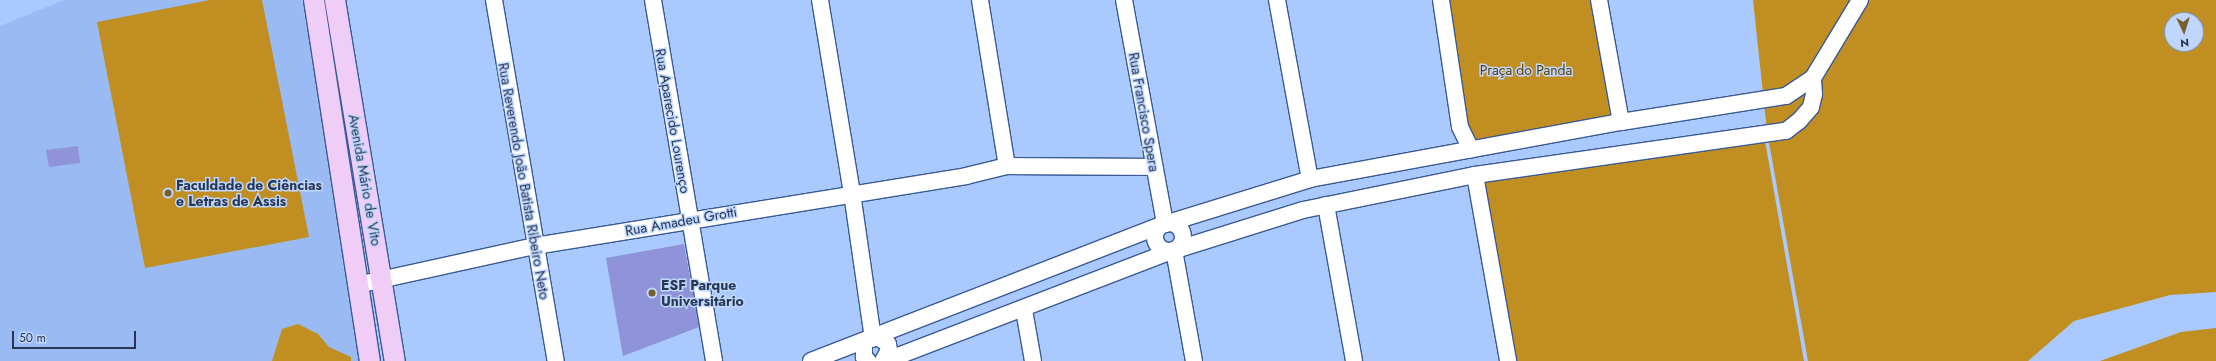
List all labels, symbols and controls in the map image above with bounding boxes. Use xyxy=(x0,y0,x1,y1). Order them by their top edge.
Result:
north arrow xyxy=(2164,12,2204,52)
text: N xyxy=(2180,35,2190,51)
street label: Rua Aparecido Lourenço xyxy=(652,47,694,195)
street label: Rua Francisco Spera xyxy=(1125,51,1163,173)
street label: Rua Reverendo João Batista Ribeiro Neto xyxy=(495,61,553,301)
park label: Praça do Panda xyxy=(1480,62,1572,78)
street label: Avenida Mário de Vito xyxy=(345,113,385,247)
place label: Faculdade de Ciências e Letras de Assis xyxy=(176,177,322,210)
marker: Faculdade de Ciências e Letras de Assis xyxy=(163,188,173,198)
street label: Rua Amadeu Grotti xyxy=(624,203,738,239)
place label: ESF Parque Universitário xyxy=(661,277,744,310)
marker: ESF Parque Universitário xyxy=(646,287,658,299)
scale bar xyxy=(14,323,138,349)
text: 50 m xyxy=(19,329,46,347)

